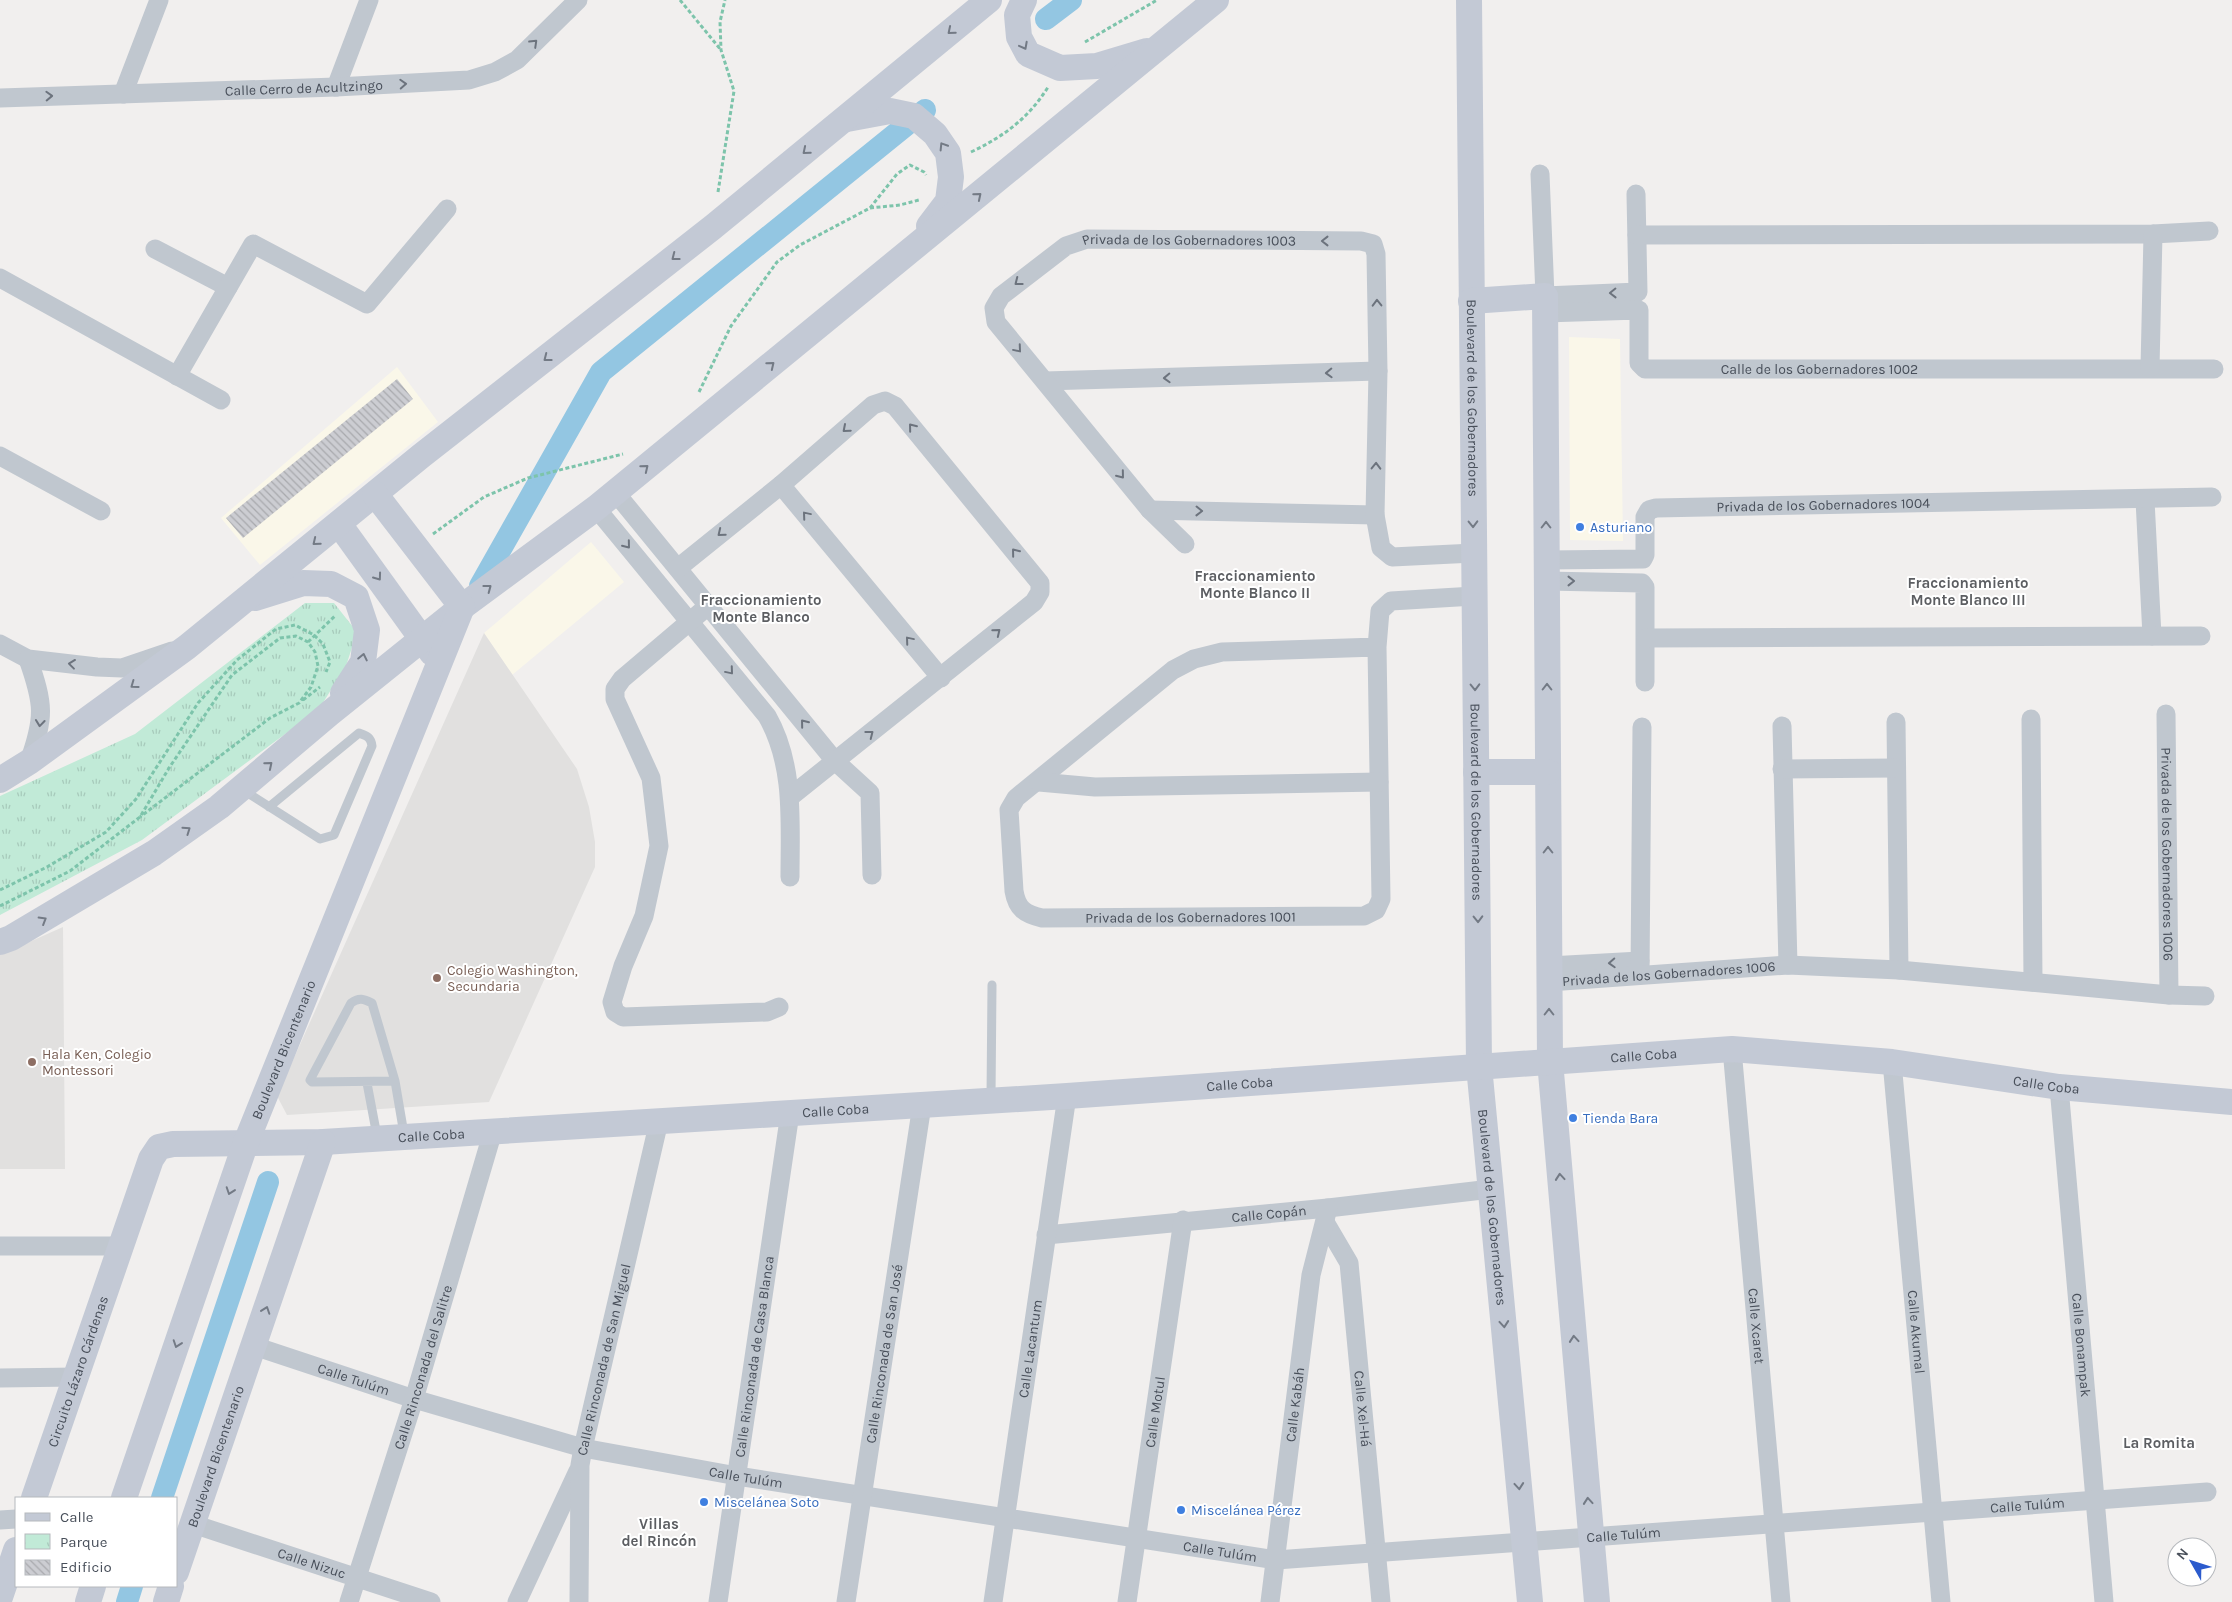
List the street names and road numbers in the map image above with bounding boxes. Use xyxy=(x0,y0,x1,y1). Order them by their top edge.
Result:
street label: Calle Cerro de Acultzingo xyxy=(224,76,383,99)
street label: Privada de los Gobernadores 1003 xyxy=(1080,230,1296,249)
street label: Boulevard de los Gobernadores xyxy=(1463,299,1482,497)
street label: Calle de los Gobernadores 1002 xyxy=(1721,361,1918,378)
street label: Privada de los Gobernadores 1004 xyxy=(1716,494,1930,515)
street label: Boulevard de los Gobernadores xyxy=(1467,703,1486,901)
street label: Privada de los Gobernadores 1006 xyxy=(2158,747,2177,961)
street label: Privada de los Gobernadores 1001 xyxy=(1085,908,1296,926)
street label: Privada de los Gobernadores 1006 xyxy=(1561,957,1776,990)
street label: Boulevard Bicentenario xyxy=(248,977,319,1122)
street label: Calle Coba xyxy=(1610,1044,1678,1066)
street label: Calle Coba xyxy=(2012,1072,2080,1097)
street label: Calle Coba xyxy=(1206,1073,1274,1095)
street label: Calle Coba xyxy=(802,1100,870,1121)
street label: Boulevard de los Gobernadores xyxy=(1475,1108,1510,1306)
street label: Calle Coba xyxy=(397,1125,465,1146)
street label: Calle Copán xyxy=(1231,1202,1307,1226)
street label: Calle Rinconada de Casa Blanca xyxy=(731,1255,777,1459)
street label: Calle Rinconada de San Miguel xyxy=(573,1262,634,1457)
street label: Calle Rinconada de San José xyxy=(862,1263,906,1445)
street label: Calle Rinconada del Salitre xyxy=(390,1283,456,1452)
street label: Calle Xcaret xyxy=(1745,1287,1768,1365)
street label: Calle Akumal xyxy=(1904,1289,1929,1374)
street label: Calle Bonampak xyxy=(2069,1292,2095,1398)
street label: Circuito Lázaro Cárdenas xyxy=(44,1293,112,1449)
street label: Calle Lacantum xyxy=(1014,1298,1046,1399)
street label: Calle Tulúm xyxy=(316,1359,392,1399)
street label: Calle Kabáh xyxy=(1282,1366,1308,1443)
street label: Calle Xel-Há xyxy=(1351,1370,1375,1448)
street label: Calle Motul xyxy=(1141,1375,1168,1449)
street label: Boulevard Bicentenario xyxy=(183,1383,248,1530)
street label: Calle Tulúm xyxy=(708,1463,784,1492)
street label: Calle Tulúm xyxy=(1990,1494,2065,1516)
street label: Calle Tulúm xyxy=(1586,1523,1661,1546)
street label: Calle Tulúm xyxy=(1182,1537,1258,1565)
street label: Calle Nizuc xyxy=(275,1544,348,1582)

